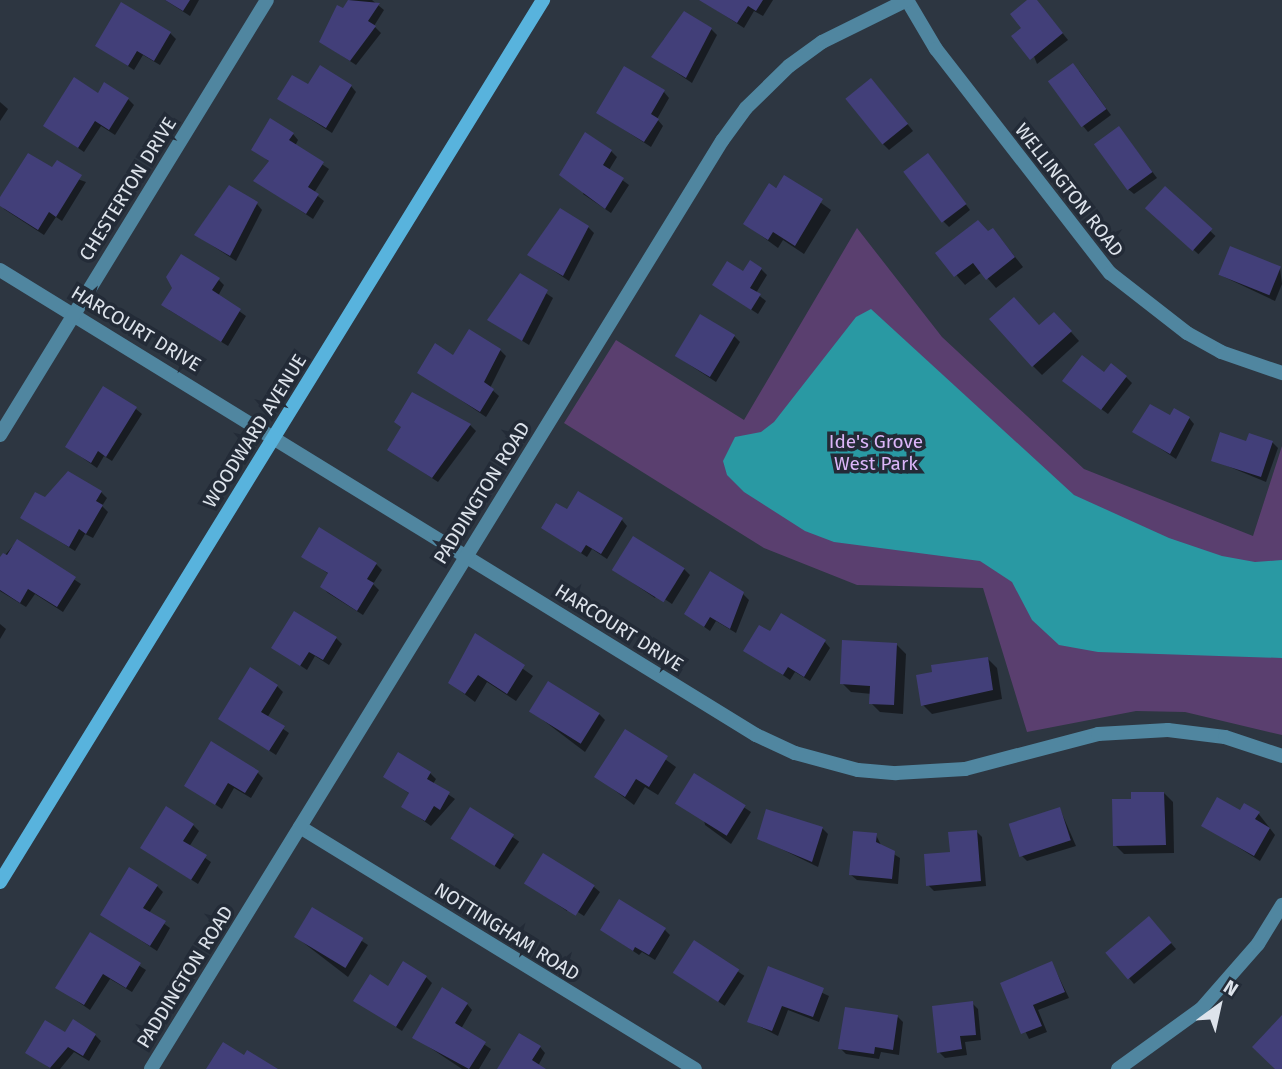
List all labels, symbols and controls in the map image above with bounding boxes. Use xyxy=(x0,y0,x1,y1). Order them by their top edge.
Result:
street label: CHESTERTON DRIVE xyxy=(75,113,181,265)
street label: WELLINGTON ROAD xyxy=(1010,119,1128,261)
street label: HARCOURT DRIVE xyxy=(67,281,205,377)
street label: WOODWARD AVENUE xyxy=(199,350,311,512)
street label: PADDINGTON ROAD xyxy=(429,418,535,568)
park label: Ide's Grove West Park xyxy=(829,431,923,475)
street label: HARCOURT DRIVE xyxy=(551,579,687,677)
street label: NOTTINGHAM ROAD xyxy=(430,878,584,986)
street label: PADDINGTON ROAD xyxy=(132,902,238,1052)
north arrow xyxy=(1184,971,1254,1041)
text: N xyxy=(1219,975,1242,1001)

